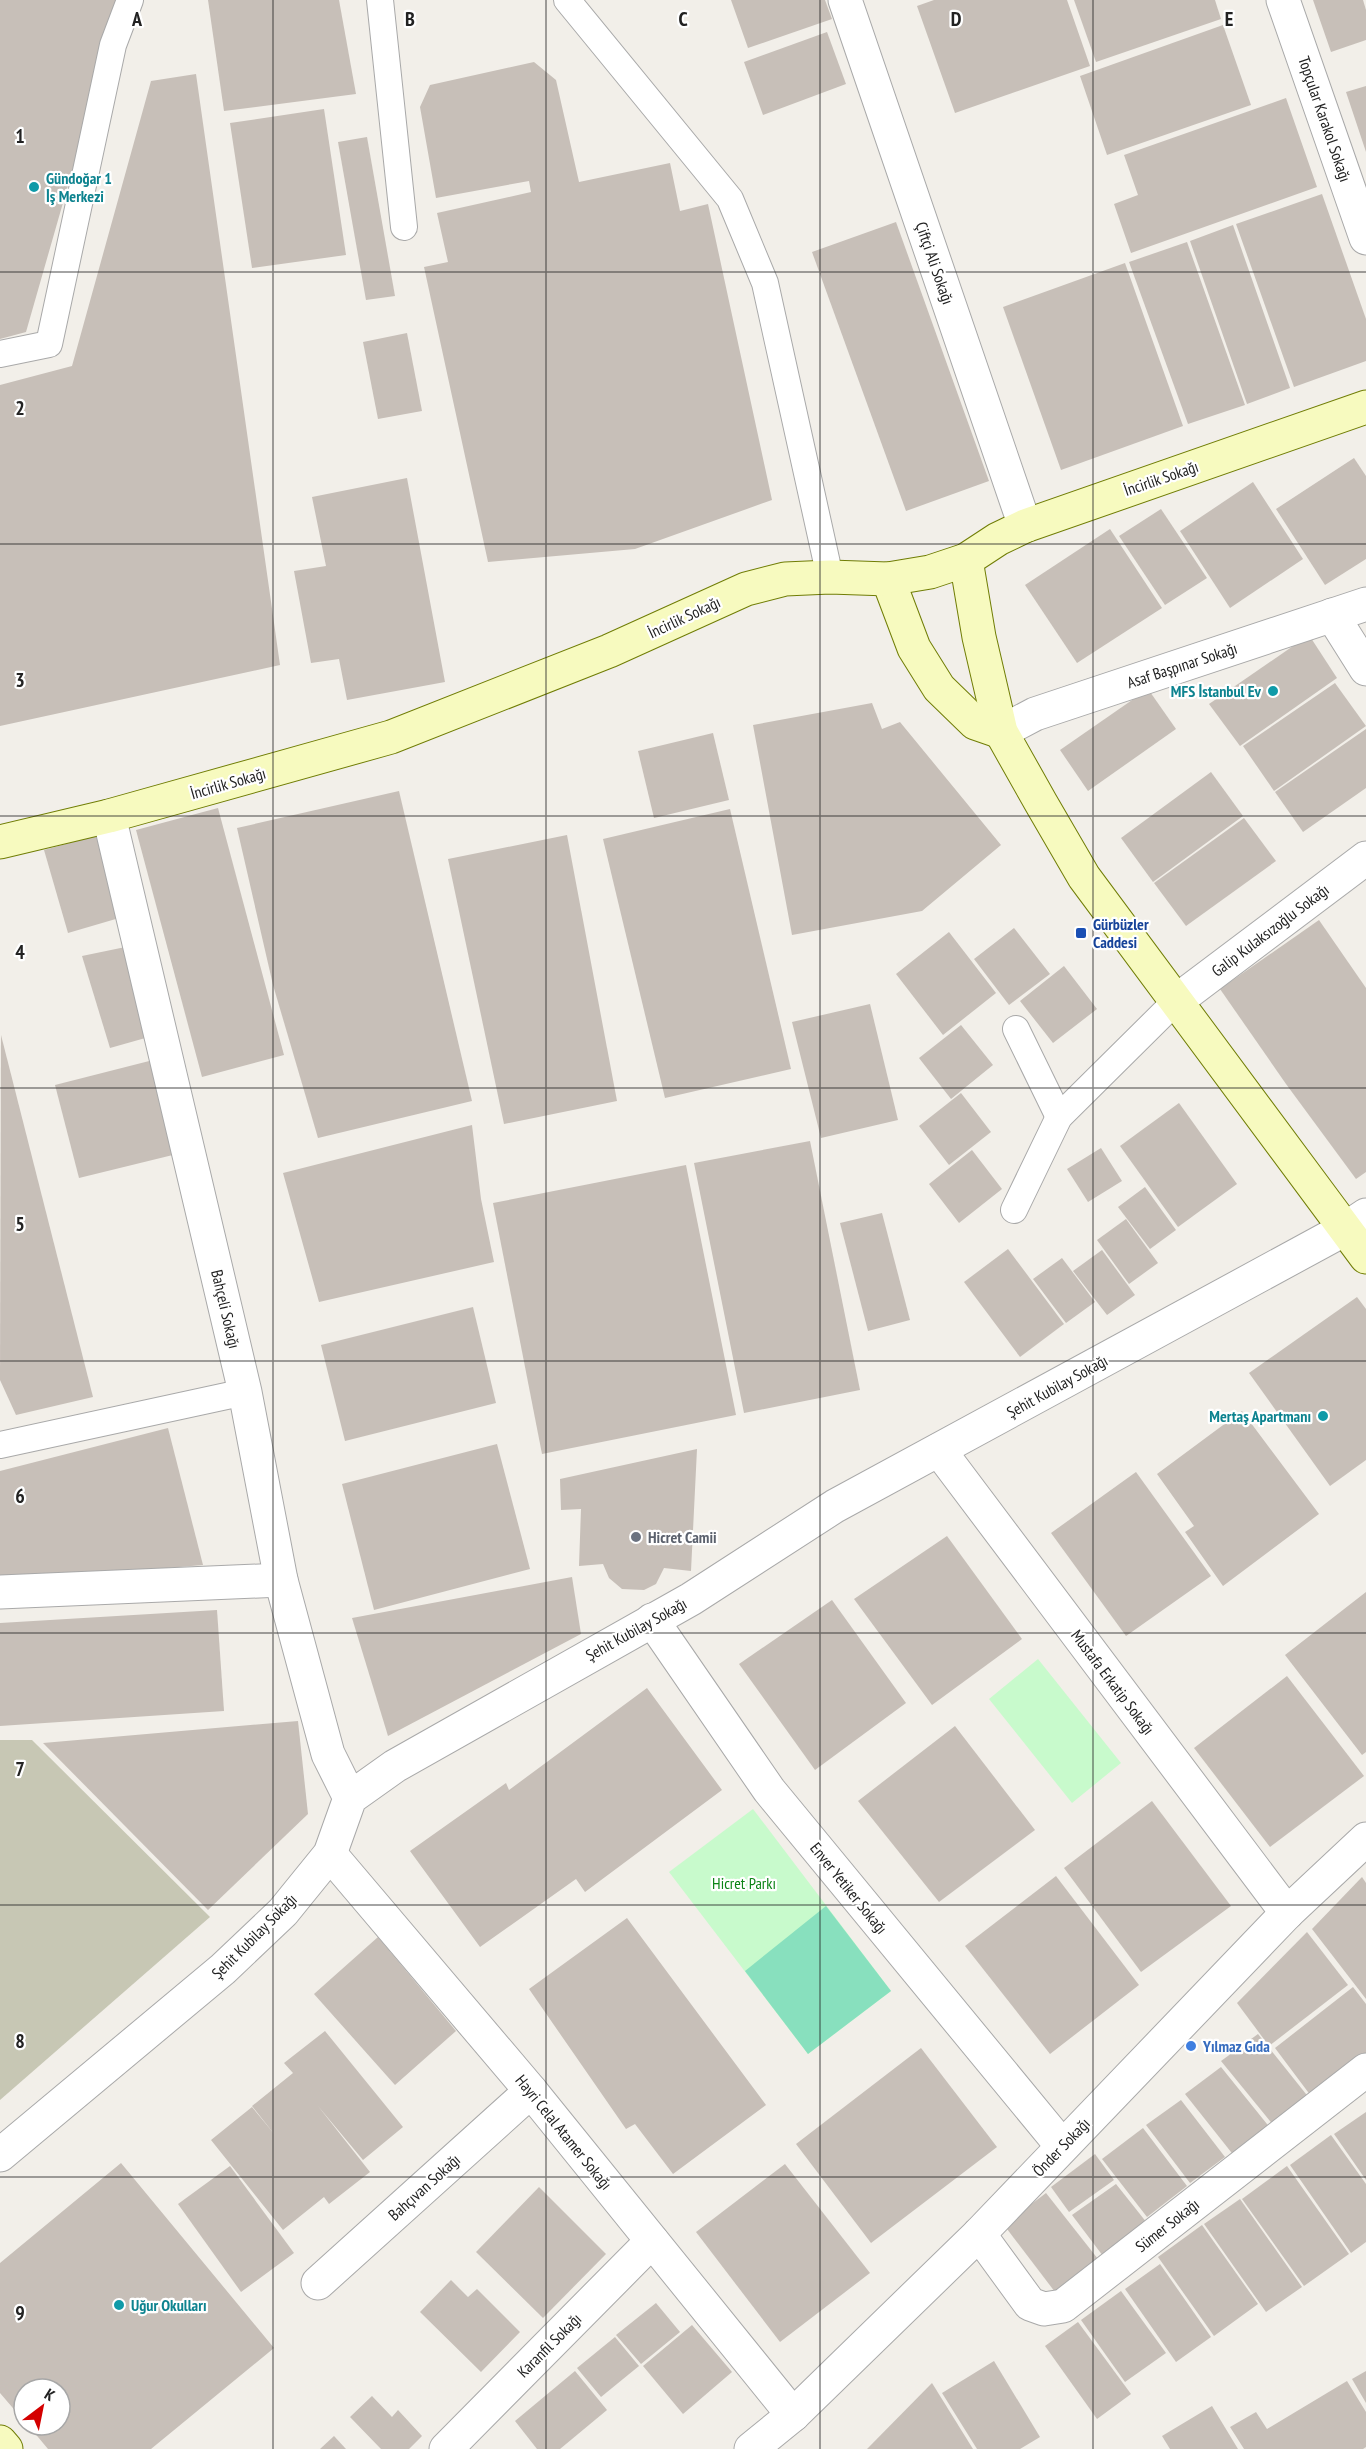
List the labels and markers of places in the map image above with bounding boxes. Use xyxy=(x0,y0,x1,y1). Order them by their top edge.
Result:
place label: Gündoğar 1 İş Merkezi xyxy=(46,168,112,206)
marker: Gündoğar 1 İş Merkezi xyxy=(27,180,41,194)
place label: MFS İstanbul Ev xyxy=(1171,681,1262,701)
marker: MFS İstanbul Ev xyxy=(1266,684,1280,698)
place label: Gürbüzler Caddesi xyxy=(1093,914,1149,952)
marker: Gürbüzler Caddesi xyxy=(1074,926,1088,940)
place label: Mertaş Apartmanı xyxy=(1209,1406,1311,1426)
marker: Mertaş Apartmanı xyxy=(1316,1409,1330,1423)
place label: Hicret Camii xyxy=(648,1527,717,1547)
marker: Hicret Camii xyxy=(629,1530,643,1544)
place label: Yılmaz Gıda xyxy=(1202,2036,1270,2056)
marker: Yılmaz Gıda xyxy=(1184,2039,1198,2053)
place label: Uğur Okulları xyxy=(131,2295,207,2315)
marker: Uğur Okulları xyxy=(112,2298,126,2312)

